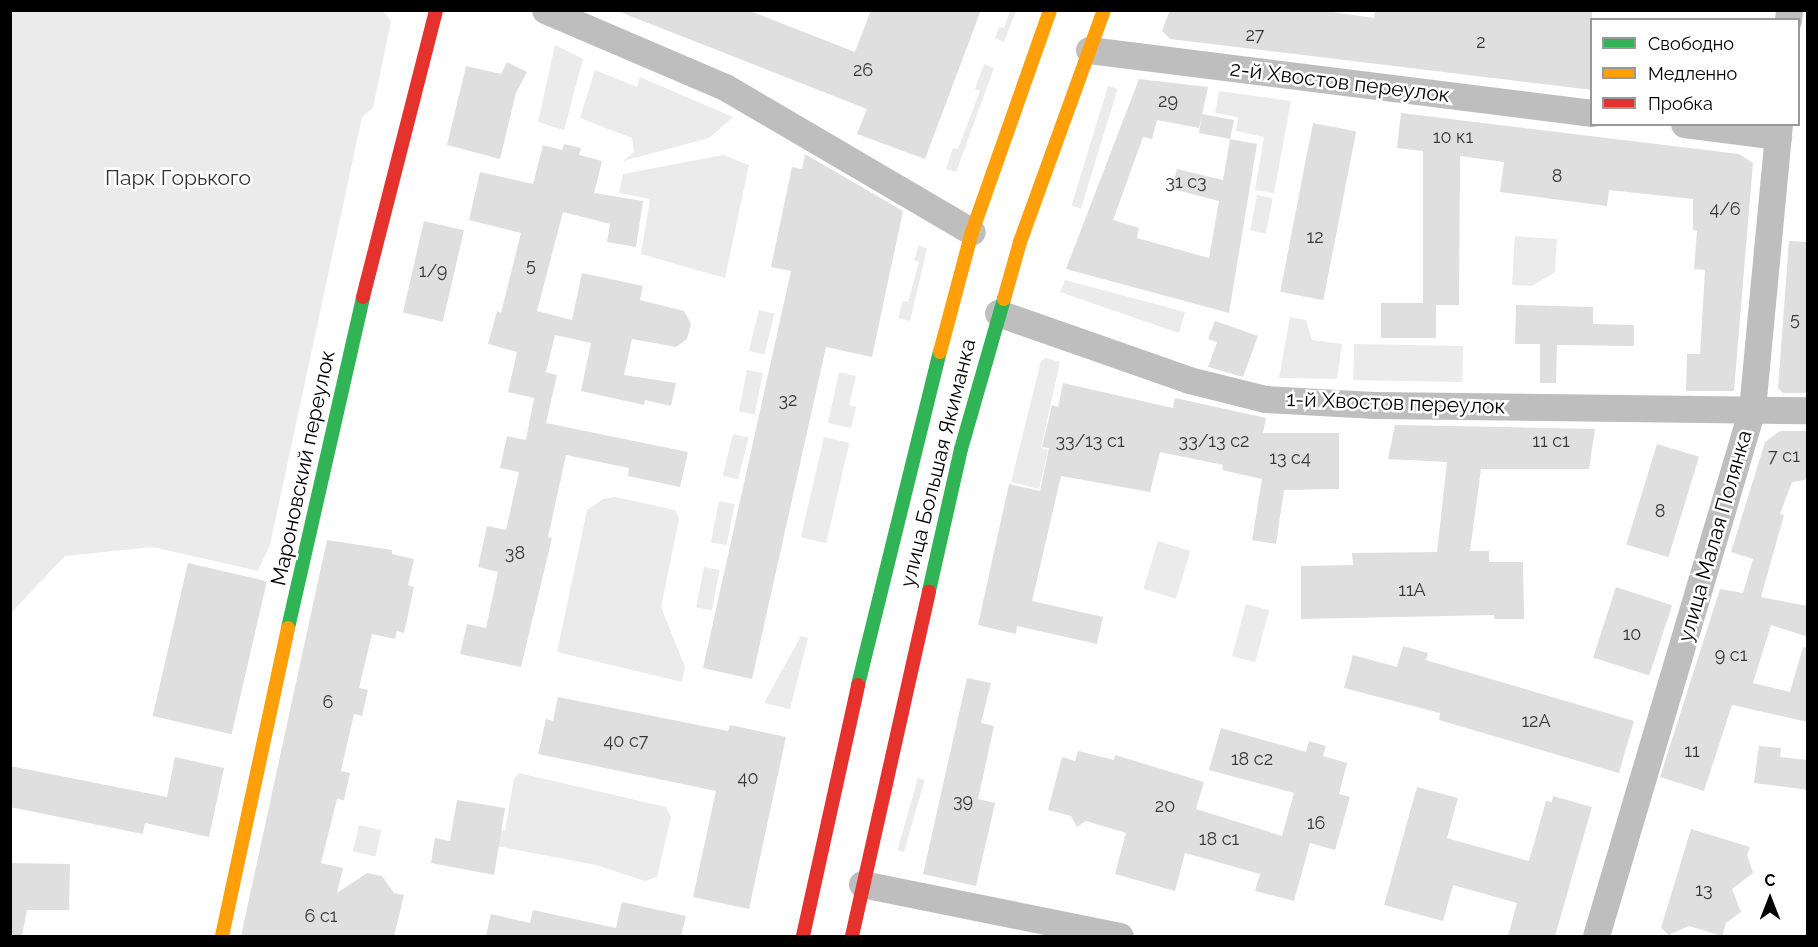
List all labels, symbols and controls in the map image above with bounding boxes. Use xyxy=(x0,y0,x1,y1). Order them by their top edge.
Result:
legend xyxy=(1590,18,1800,126)
house number: 27 xyxy=(1245,24,1265,46)
house number: 2 xyxy=(1476,31,1486,53)
text: Свободно xyxy=(1648,33,1734,54)
street label: 2-й Хвостов переулок xyxy=(1229,56,1451,108)
house number: 26 xyxy=(853,59,873,81)
text: Медленно xyxy=(1648,63,1737,84)
house number: 29 xyxy=(1158,90,1178,112)
text: Пробка xyxy=(1648,93,1713,114)
house number: 10 к1 xyxy=(1433,126,1473,148)
park label: Парк Горького xyxy=(105,165,251,191)
house number: 8 xyxy=(1552,165,1562,187)
house number: 31 с3 xyxy=(1165,171,1207,193)
house number: 4/6 xyxy=(1709,198,1741,220)
house number: 12 xyxy=(1306,226,1324,248)
house number: 5 xyxy=(526,254,536,276)
house number: 1/9 xyxy=(419,260,447,282)
house number: 5 xyxy=(1790,308,1800,330)
street label: улица Большая Якиманка xyxy=(895,336,981,590)
street label: Мароновский переулок xyxy=(266,348,340,588)
street label: 1-й Хвостов переулок xyxy=(1286,387,1506,419)
house number: 32 xyxy=(779,389,797,411)
street label: улица Малая Полянка xyxy=(1673,427,1757,645)
house number: 33/13 с1 xyxy=(1055,430,1125,452)
house number: 33/13 с2 xyxy=(1179,430,1249,452)
house number: 11 с1 xyxy=(1532,430,1570,452)
house number: 7 с1 xyxy=(1768,445,1800,467)
house number: 13 с4 xyxy=(1269,447,1311,469)
house number: 8 xyxy=(1655,500,1665,522)
house number: 38 xyxy=(505,542,525,564)
house number: 11А xyxy=(1398,579,1426,601)
house number: 10 xyxy=(1623,623,1641,645)
house number: 9 с1 xyxy=(1715,644,1747,666)
house number: 6 xyxy=(323,691,333,713)
house number: 12А xyxy=(1521,710,1551,732)
house number: 40 с7 xyxy=(604,730,648,752)
house number: 11 xyxy=(1684,740,1700,762)
house number: 18 с2 xyxy=(1231,748,1273,770)
house number: 40 xyxy=(738,767,758,789)
house number: 39 xyxy=(953,790,973,812)
house number: 20 xyxy=(1155,795,1175,817)
house number: 16 xyxy=(1307,812,1325,834)
house number: 18 с1 xyxy=(1199,828,1239,850)
north arrow xyxy=(1740,869,1800,929)
text: С xyxy=(1765,871,1775,890)
house number: 13 xyxy=(1695,879,1713,901)
house number: 6 с1 xyxy=(304,905,338,927)

